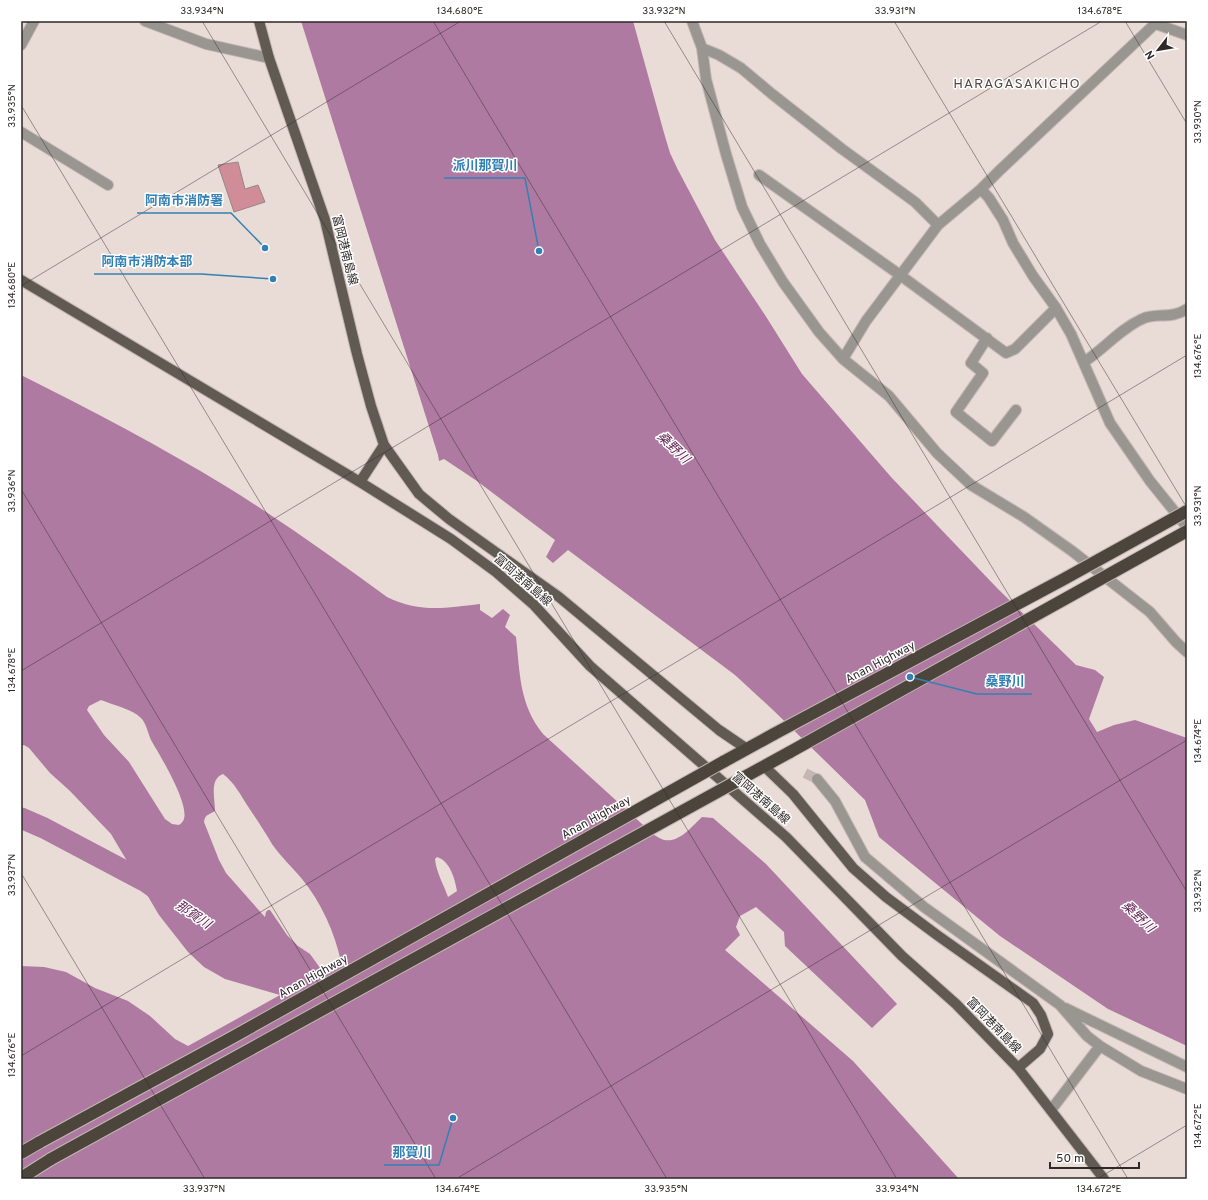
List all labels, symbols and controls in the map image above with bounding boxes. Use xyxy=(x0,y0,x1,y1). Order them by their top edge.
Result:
text: 33.934°N xyxy=(180,5,224,18)
text: 134.680°E xyxy=(437,5,483,18)
text: 33.932°N xyxy=(642,5,686,18)
text: 33.931°N xyxy=(874,5,916,18)
text: 134.678°E xyxy=(1077,5,1123,18)
north arrow xyxy=(1138,30,1178,70)
text: N xyxy=(1142,48,1158,62)
district label: HARAGASAKICHO xyxy=(953,76,1081,93)
text: 33.935°N xyxy=(6,84,19,128)
text: 33.930°N xyxy=(1192,100,1205,144)
callout: 派川那賀川 xyxy=(444,153,525,178)
text: 派川那賀川 xyxy=(452,158,518,175)
callout: 阿南市消防署 xyxy=(137,188,231,213)
text: 阿南市消防署 xyxy=(145,193,223,210)
street label: 富岡港南島線 xyxy=(328,213,361,287)
callout: 阿南市消防本部 xyxy=(94,249,201,274)
text: 阿南市消防本部 xyxy=(101,254,193,271)
text: 134.680°E xyxy=(6,262,19,308)
text: 134.676°E xyxy=(1192,334,1205,378)
water label: 桑野川 xyxy=(653,429,694,469)
text: 33.936°N xyxy=(6,469,19,513)
text: 33.931°N xyxy=(1192,485,1205,527)
street label: 富岡港南島線 xyxy=(490,551,555,610)
street label: Anan Highway xyxy=(843,638,918,688)
text: 134.678°E xyxy=(6,647,19,693)
callout: 桑野川 xyxy=(977,669,1032,694)
text: 桑野川 xyxy=(985,674,1025,691)
text: 134.674°E xyxy=(1192,719,1205,763)
street label: 富岡港南島線 xyxy=(728,769,793,828)
street label: Anan Highway xyxy=(559,792,634,844)
text: 33.937°N xyxy=(6,854,19,896)
text: 33.932°N xyxy=(1192,869,1205,913)
water label: 那賀川 xyxy=(172,898,215,934)
water label: 桑野川 xyxy=(1118,898,1159,938)
street label: Anan Highway xyxy=(276,951,351,1003)
street label: 富岡港南島線 xyxy=(963,994,1024,1057)
text: 134.676°E xyxy=(6,1033,19,1077)
text: 134.672°E xyxy=(1192,1103,1205,1149)
callout: 那賀川 xyxy=(384,1140,439,1165)
scale bar xyxy=(1050,1144,1139,1170)
text: 那賀川 xyxy=(392,1145,432,1162)
text: 50 m xyxy=(1056,1151,1084,1167)
text: 33.937°N xyxy=(183,1183,225,1196)
text: 134.674°E xyxy=(436,1183,480,1196)
text: 33.935°N xyxy=(644,1183,688,1196)
text: 33.934°N xyxy=(875,1183,919,1196)
text: 134.672°E xyxy=(1076,1183,1122,1196)

